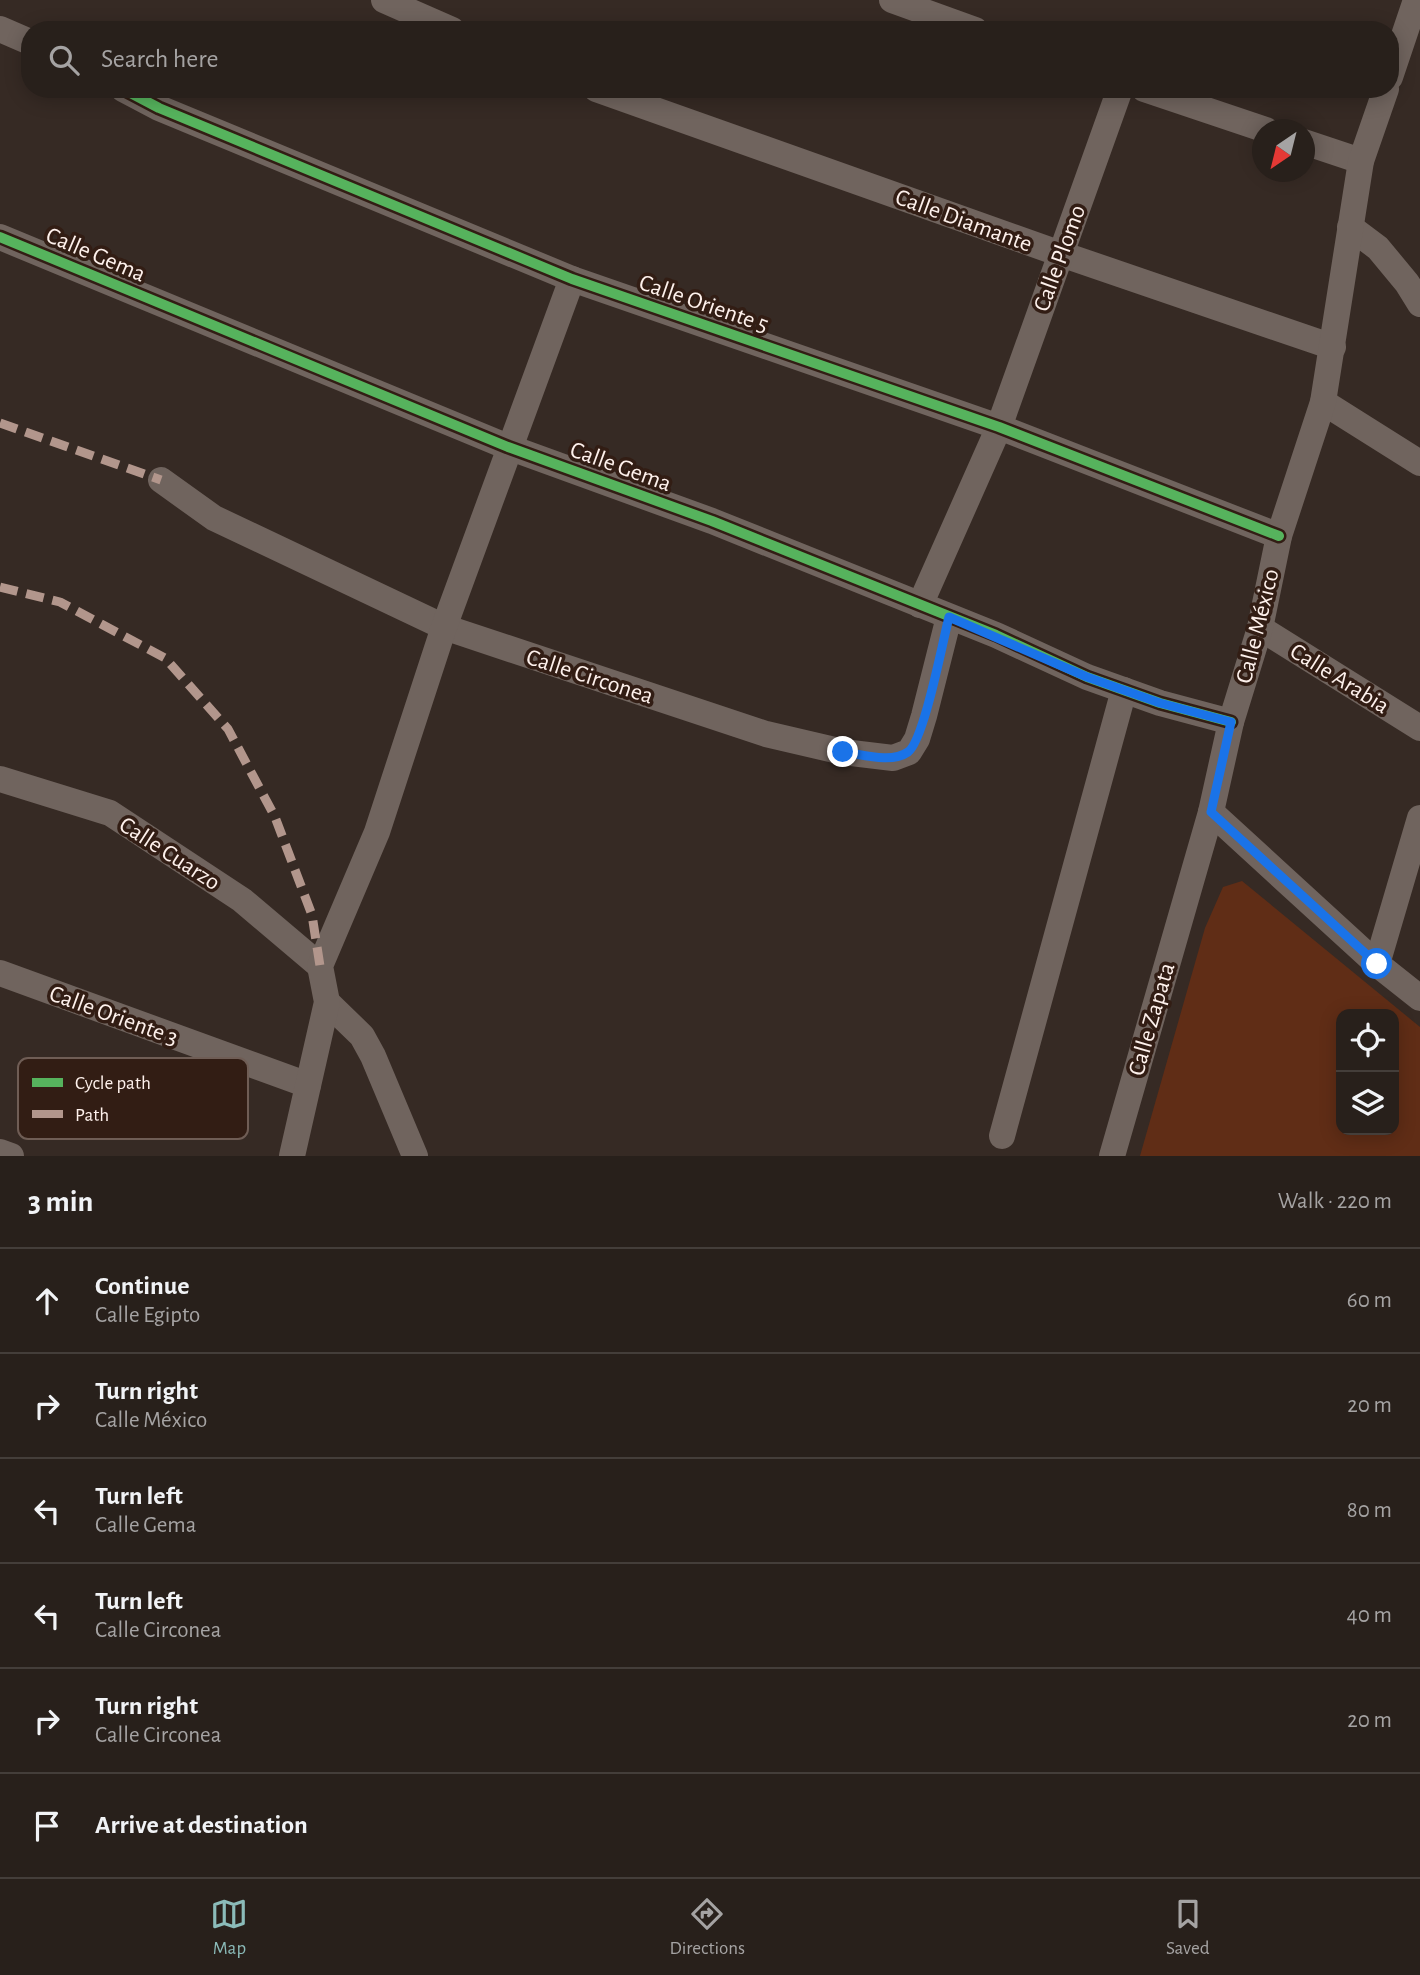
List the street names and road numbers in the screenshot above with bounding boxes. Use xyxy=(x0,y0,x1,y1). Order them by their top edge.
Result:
street label: Calle Diamante xyxy=(892,185,1035,257)
street label: Calle Plomo xyxy=(1030,202,1090,315)
street label: Calle Gema xyxy=(42,223,149,287)
street label: Calle Oriente 5 xyxy=(636,271,771,337)
street label: Calle Gema xyxy=(567,438,674,496)
street label: Calle México xyxy=(1232,566,1284,686)
street label: Calle Arabia xyxy=(1286,639,1393,719)
street label: Calle Circonea xyxy=(523,645,656,709)
street label: Calle Cuarzo xyxy=(115,813,224,895)
street label: Calle Zapata xyxy=(1124,960,1180,1078)
street label: Calle Oriente 3 xyxy=(46,982,181,1050)

